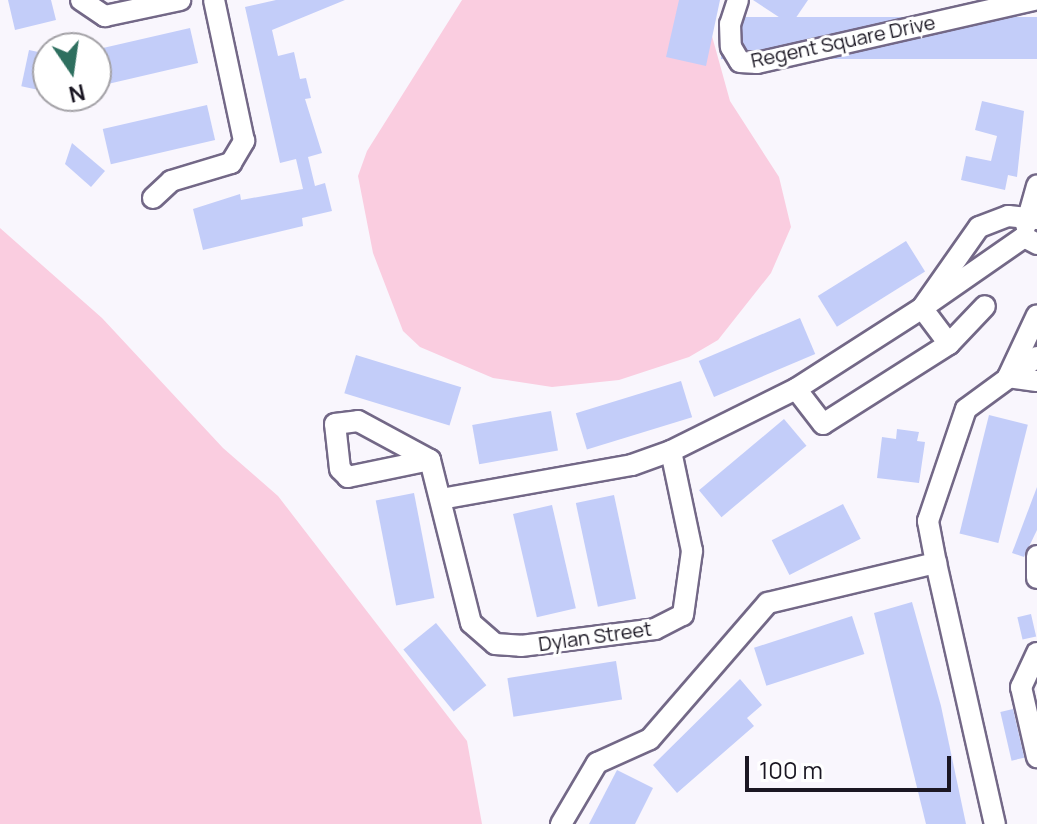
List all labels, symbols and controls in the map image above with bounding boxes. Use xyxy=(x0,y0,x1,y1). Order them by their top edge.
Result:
street label: Regent Square Drive xyxy=(749,10,937,72)
north arrow xyxy=(32,32,112,112)
text: N xyxy=(66,77,88,110)
street label: Dylan Street xyxy=(537,616,653,656)
scale bar xyxy=(749,740,955,790)
text: 100 m xyxy=(759,753,823,786)

